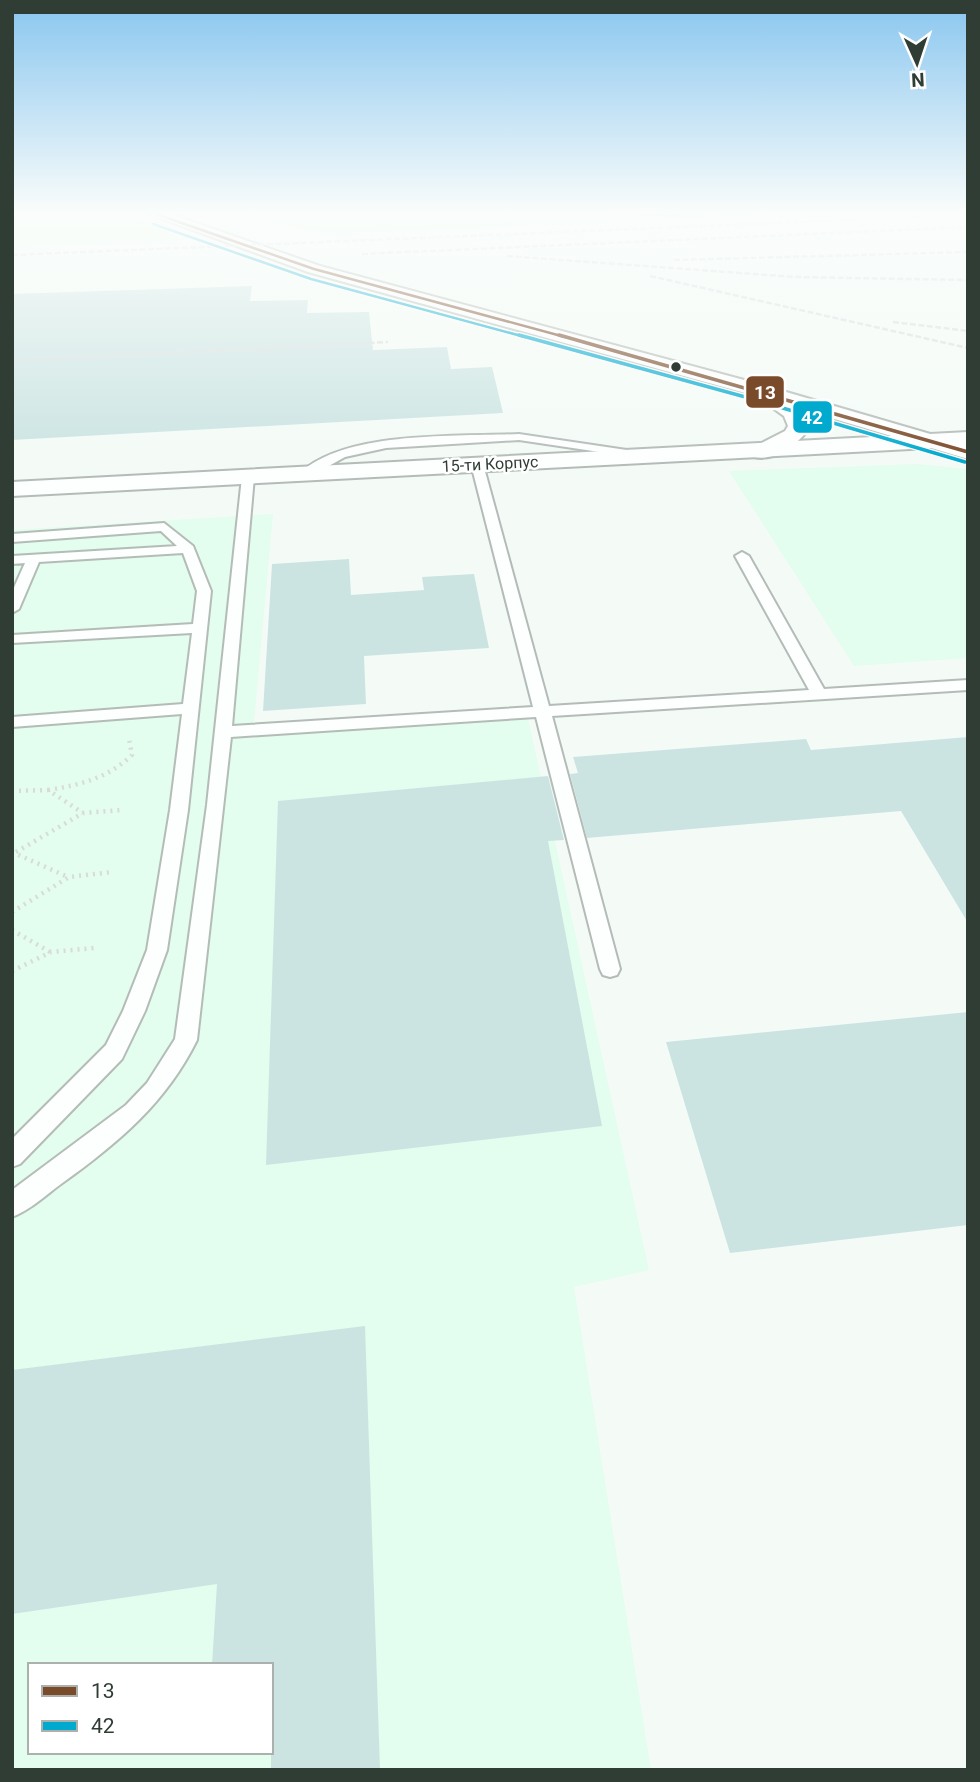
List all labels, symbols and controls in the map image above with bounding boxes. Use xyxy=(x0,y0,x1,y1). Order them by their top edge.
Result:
north arrow xyxy=(882,28,952,98)
text: N xyxy=(911,68,925,91)
unlabelled marker xyxy=(669,360,683,374)
line badge: 13 xyxy=(745,375,785,409)
text: 13 xyxy=(754,381,776,404)
line badge: 42 xyxy=(792,400,833,434)
text: 42 xyxy=(801,406,823,429)
street label: 15-ти Корпус xyxy=(441,452,539,476)
legend xyxy=(28,1663,273,1754)
text: 13 xyxy=(91,1679,115,1703)
text: 42 xyxy=(91,1714,115,1738)

